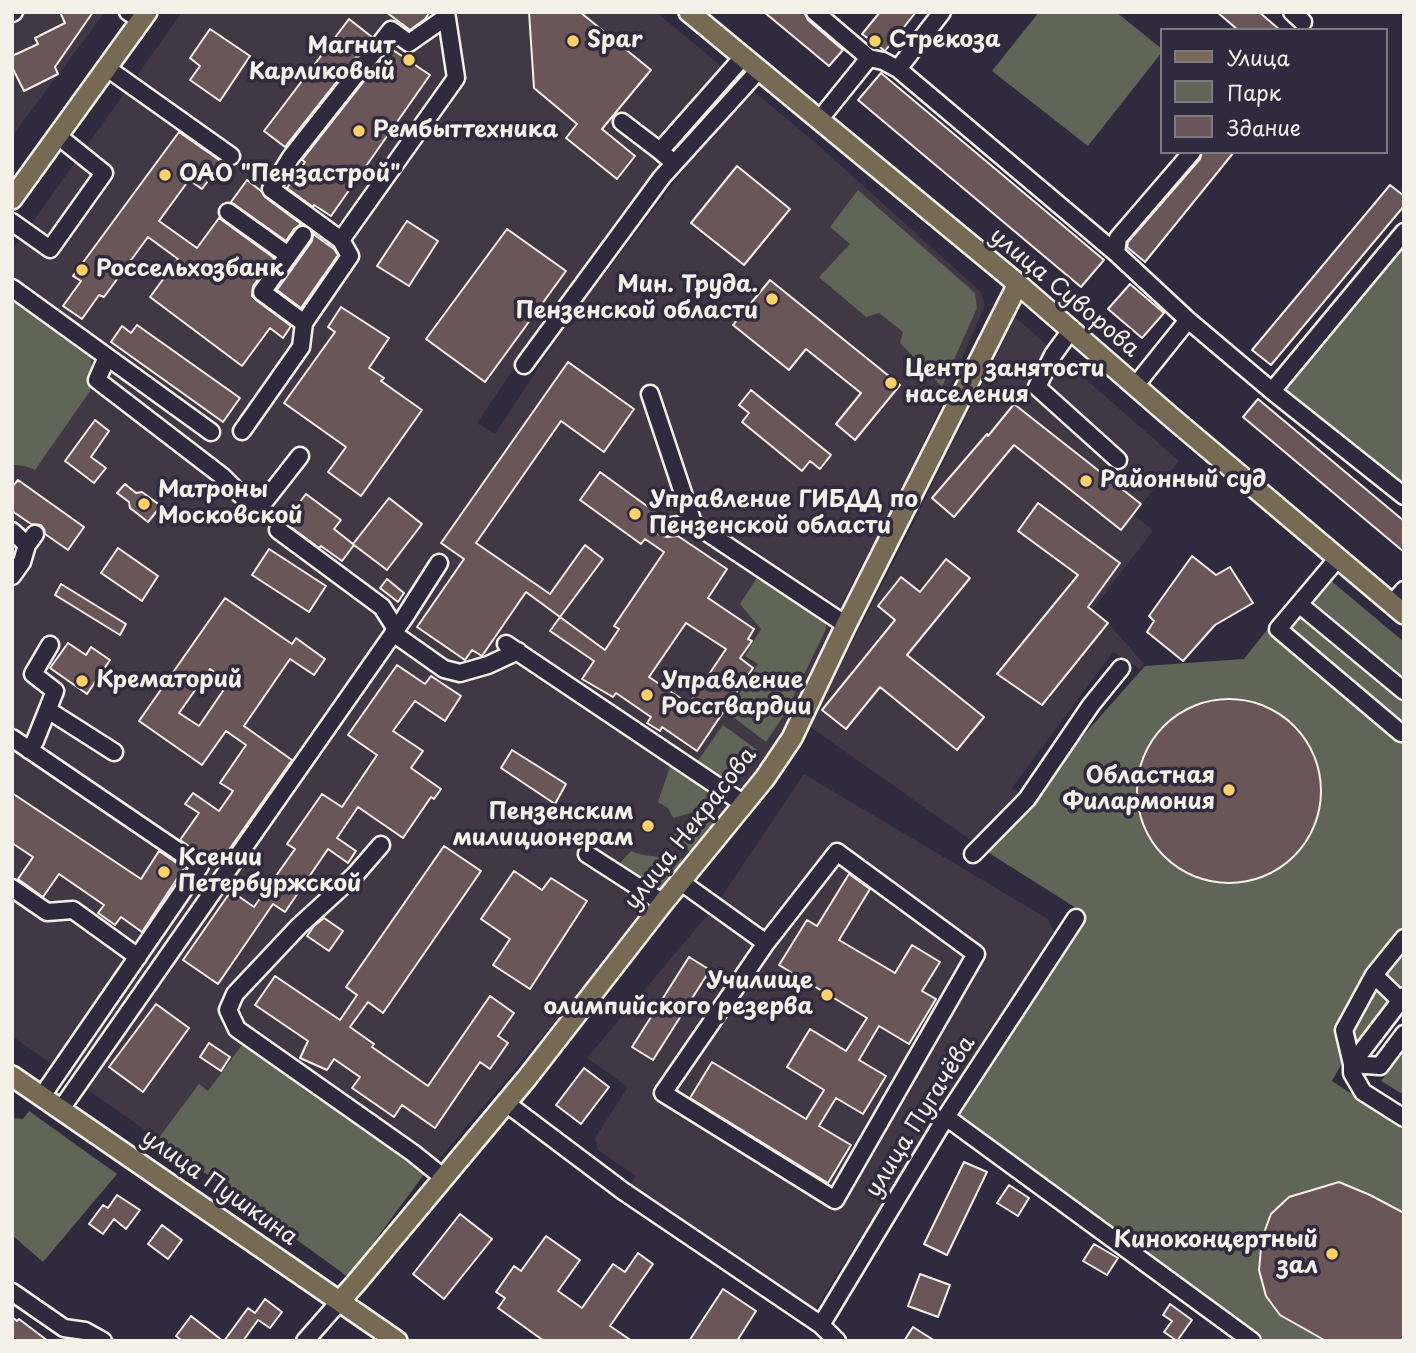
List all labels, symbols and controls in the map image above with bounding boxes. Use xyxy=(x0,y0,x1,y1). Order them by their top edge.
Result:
place label: Spar xyxy=(587,27,643,55)
place label: Стрекоза xyxy=(889,27,1001,55)
legend xyxy=(1160,28,1388,154)
place label: Магнит Карликовый xyxy=(248,33,395,87)
marker: Spar xyxy=(565,33,581,49)
marker: Стрекоза xyxy=(867,33,883,49)
text: Улица xyxy=(1227,41,1290,73)
marker: Магнит Карликовый xyxy=(401,52,417,68)
text: Парк xyxy=(1227,76,1281,108)
text: Здание xyxy=(1227,111,1301,143)
place label: Рембыттехника xyxy=(373,117,558,145)
marker: Рембыттехника xyxy=(351,123,367,139)
place label: ОАО "Пензастрой" xyxy=(179,161,401,189)
marker: ОАО "Пензастрой" xyxy=(157,167,173,183)
street label: улица Суворова xyxy=(984,222,1144,364)
place label: Россельхозбанк xyxy=(96,256,284,284)
marker: Россельхозбанк xyxy=(74,262,90,278)
place label: Мин. Труда. Пензенской области xyxy=(516,272,758,326)
marker: Мин. Труда. Пензенской области xyxy=(764,291,780,307)
place label: Центр занятости населения xyxy=(905,356,1105,410)
marker: Центр занятости населения xyxy=(883,375,899,391)
place label: Районный суд xyxy=(1100,467,1266,495)
marker: Районный суд xyxy=(1078,473,1094,489)
place label: Матроны Московской xyxy=(158,477,303,531)
place label: Управление ГИБДД по Пензенской области xyxy=(649,487,918,541)
marker: Матроны Московской xyxy=(136,496,152,512)
marker: Управление ГИБДД по Пензенской области xyxy=(627,506,643,522)
place label: Крематорий xyxy=(96,667,242,695)
place label: Управление Россгвардии xyxy=(661,668,812,722)
marker: Крематорий xyxy=(74,673,90,689)
marker: Управление Россгвардии xyxy=(639,687,655,703)
street label: улица Некрасова xyxy=(619,742,763,916)
place label: Областная Филармония xyxy=(1062,763,1215,817)
marker: Областная Филармония xyxy=(1221,782,1237,798)
place label: Пензенским милиционерам xyxy=(453,799,634,853)
marker: Пензенским милиционерам xyxy=(640,818,656,834)
place label: Ксении Петербуржской xyxy=(178,845,361,899)
marker: Ксении Петербуржской xyxy=(156,864,172,880)
place label: Училище олимпийского резерва xyxy=(543,968,813,1022)
marker: Училище олимпийского резерва xyxy=(819,987,835,1003)
street label: улица Пугачёва xyxy=(860,1031,982,1203)
street label: улица Пушкина xyxy=(136,1124,302,1252)
place label: Киноконцертный зал xyxy=(1114,1227,1318,1281)
marker: Киноконцертный зал xyxy=(1324,1246,1340,1262)

